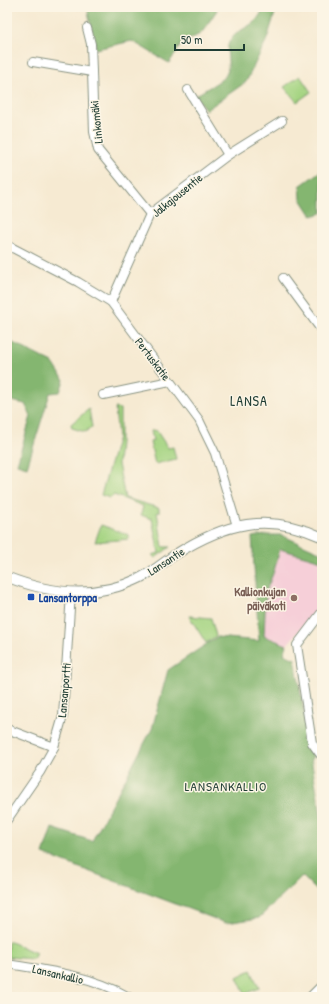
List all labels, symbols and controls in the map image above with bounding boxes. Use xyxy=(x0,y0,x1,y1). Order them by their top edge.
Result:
scale bar xyxy=(175,26,244,52)
text: 50 m xyxy=(181,31,202,48)
street label: Linkomäki xyxy=(85,100,107,144)
street label: Jalkajousentie xyxy=(148,169,206,221)
street label: Pertuskatie xyxy=(131,334,175,384)
district label: LANSA xyxy=(230,391,268,410)
street label: Lansantie xyxy=(144,543,188,579)
place label: Kallionkujan päiväkoti xyxy=(234,583,287,615)
place label: Lansantorppa xyxy=(39,589,97,607)
marker: Lansantorppa xyxy=(26,592,36,602)
marker: Kallionkujan päiväkoti xyxy=(289,593,299,603)
street label: Lansanportti xyxy=(53,662,75,718)
district label: LANSANKALLIO xyxy=(185,777,267,795)
street label: Lansankallio xyxy=(31,960,85,988)

